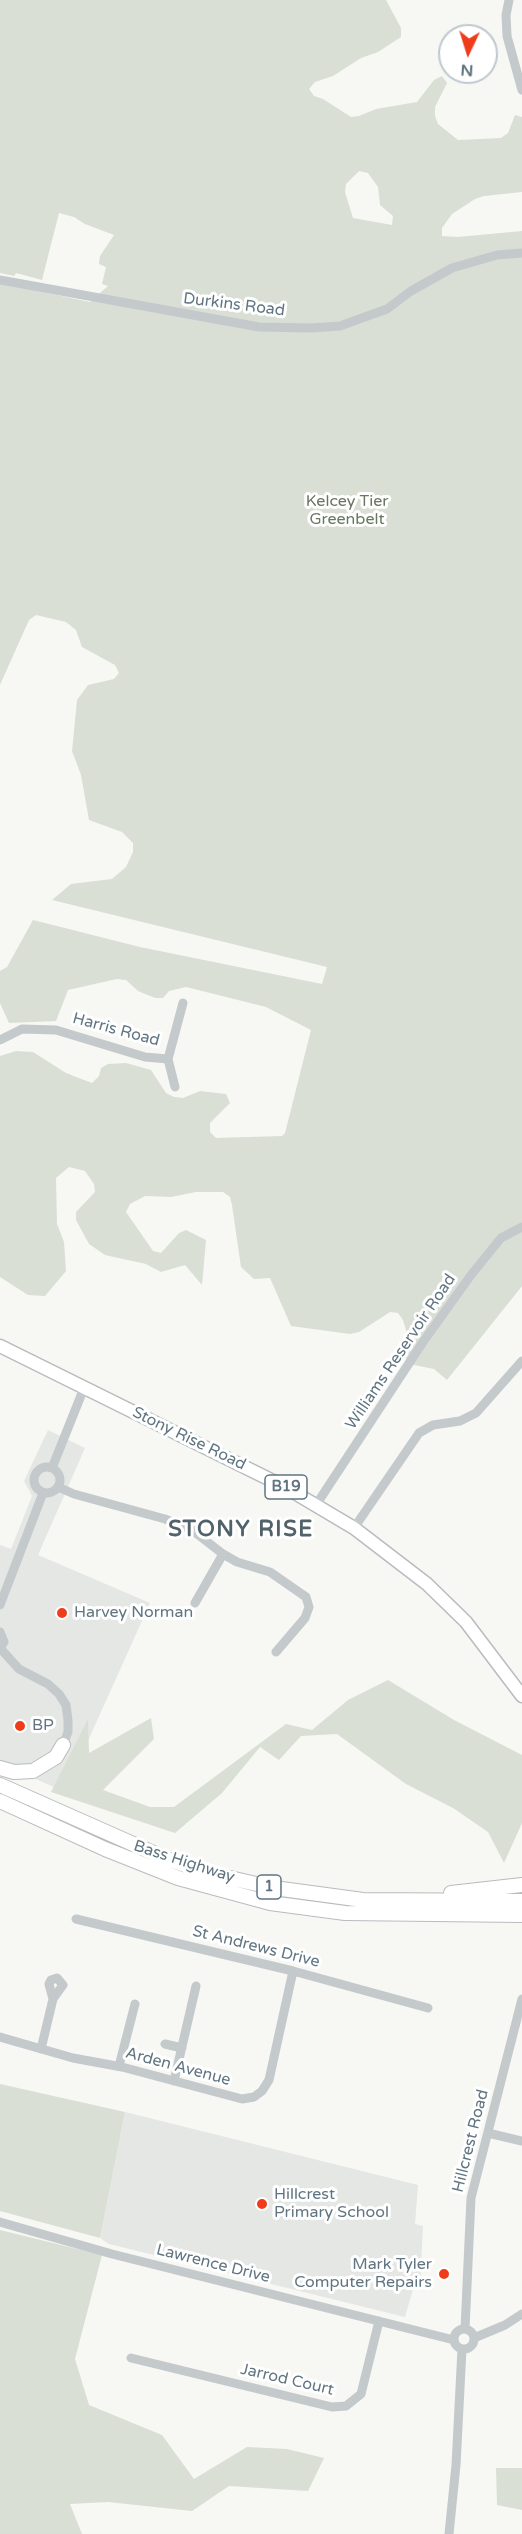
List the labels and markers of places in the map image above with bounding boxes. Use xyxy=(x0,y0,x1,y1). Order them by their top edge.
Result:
place label: Harvey Norman xyxy=(74,1603,193,1623)
marker: Harvey Norman xyxy=(55,1606,69,1620)
place label: BP xyxy=(32,1716,54,1736)
marker: BP xyxy=(13,1719,27,1733)
place label: Hillcrest Primary School xyxy=(274,2185,389,2223)
marker: Hillcrest Primary School xyxy=(255,2197,269,2211)
place label: Mark Tyler Computer Repairs xyxy=(294,2255,432,2293)
marker: Mark Tyler Computer Repairs xyxy=(437,2267,451,2281)

